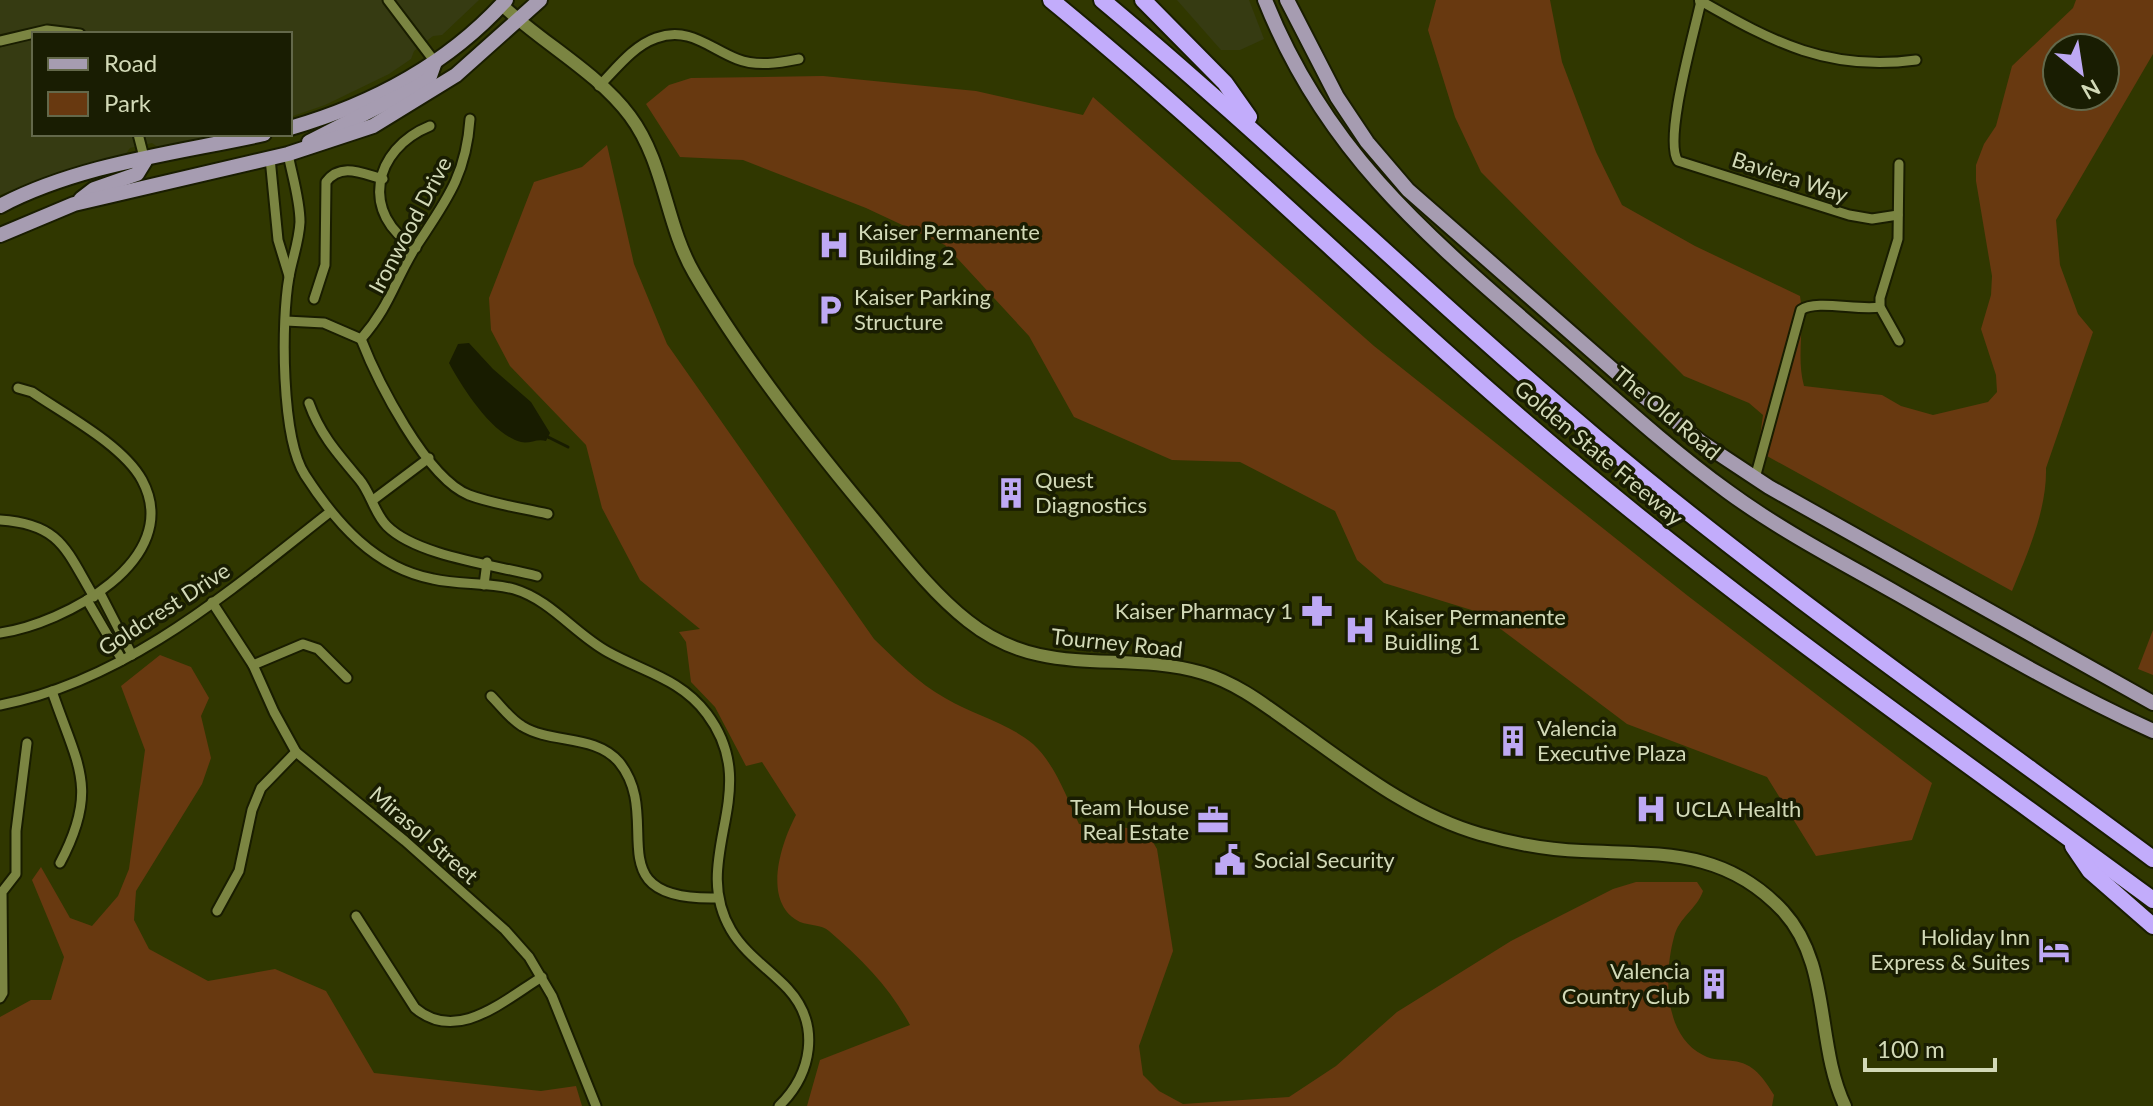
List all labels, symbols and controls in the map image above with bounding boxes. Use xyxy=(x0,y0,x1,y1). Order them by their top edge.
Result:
legend xyxy=(32,32,292,136)
north arrow xyxy=(2041,32,2121,112)
text: Road xyxy=(104,48,157,77)
text: N xyxy=(2077,74,2105,106)
text: Park xyxy=(104,88,152,117)
street label: Baviera Way xyxy=(1729,145,1852,208)
street label: Ironwood Drive xyxy=(362,152,457,298)
place label: Kaiser Permanente Building 2 xyxy=(858,218,1040,270)
hospital icon: Kaiser Permanente Building 2 xyxy=(817,228,851,262)
place label: Kaiser Parking Structure xyxy=(854,283,991,335)
parking icon: Kaiser Parking Structure xyxy=(813,293,847,327)
street label: The Old Road xyxy=(1608,360,1726,465)
street label: Golden State Freeway xyxy=(1509,374,1690,532)
place label: Quest Diagnostics xyxy=(1035,466,1147,518)
building icon: Quest Diagnostics xyxy=(994,476,1028,510)
street label: Goldcrest Drive xyxy=(93,556,234,661)
pharmacy icon: Kaiser Pharmacy 1 xyxy=(1300,594,1334,628)
place label: Kaiser Pharmacy 1 xyxy=(1115,597,1293,624)
place label: Kaiser Permanente Buidling 1 xyxy=(1384,603,1566,655)
hospital icon: Kaiser Permanente Buidling 1 xyxy=(1343,613,1377,647)
street label: Tourney Road xyxy=(1050,622,1184,663)
place label: Valencia Executive Plaza xyxy=(1537,714,1687,766)
building icon: Valencia Executive Plaza xyxy=(1496,724,1530,758)
street label: Mirasol Street xyxy=(365,780,484,889)
hospital icon: UCLA Health xyxy=(1634,792,1668,826)
place label: Team House Real Estate xyxy=(1070,793,1189,845)
place label: UCLA Health xyxy=(1675,795,1801,822)
office icon: Team House Real Estate xyxy=(1196,803,1230,837)
public building icon: Social Security xyxy=(1213,843,1247,877)
place label: Social Security xyxy=(1254,846,1395,873)
place label: Holiday Inn Express & Suites xyxy=(1871,923,2030,975)
hotel icon: Holiday Inn Express & Suites xyxy=(2037,933,2071,967)
place label: Valencia Country Club xyxy=(1562,957,1690,1009)
building icon: Valencia Country Club xyxy=(1697,967,1731,1001)
scale bar xyxy=(1865,1022,1995,1072)
text: 100 m xyxy=(1877,1034,1945,1063)

